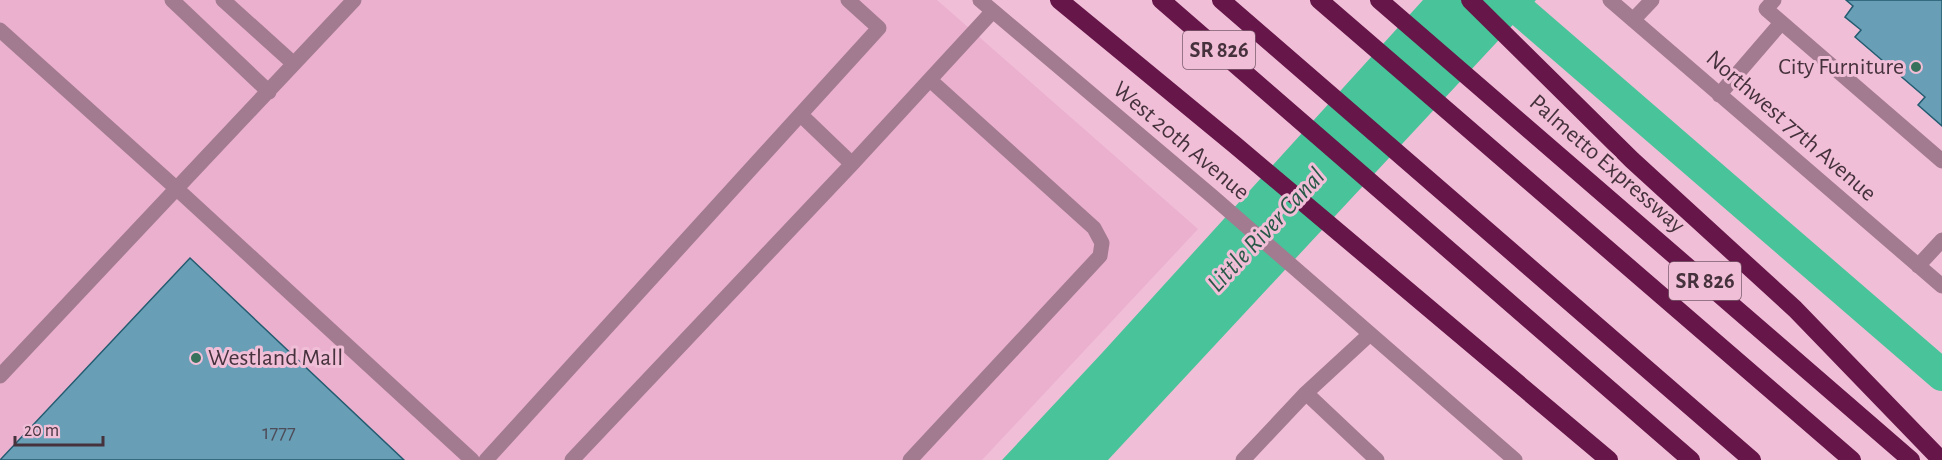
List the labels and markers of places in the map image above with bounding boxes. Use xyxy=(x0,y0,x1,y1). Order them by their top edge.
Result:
place label: City Furniture xyxy=(1778,55,1904,79)
marker: City Furniture xyxy=(1909,60,1923,74)
place label: Westland Mall xyxy=(208,346,343,370)
marker: Westland Mall xyxy=(189,351,203,365)

